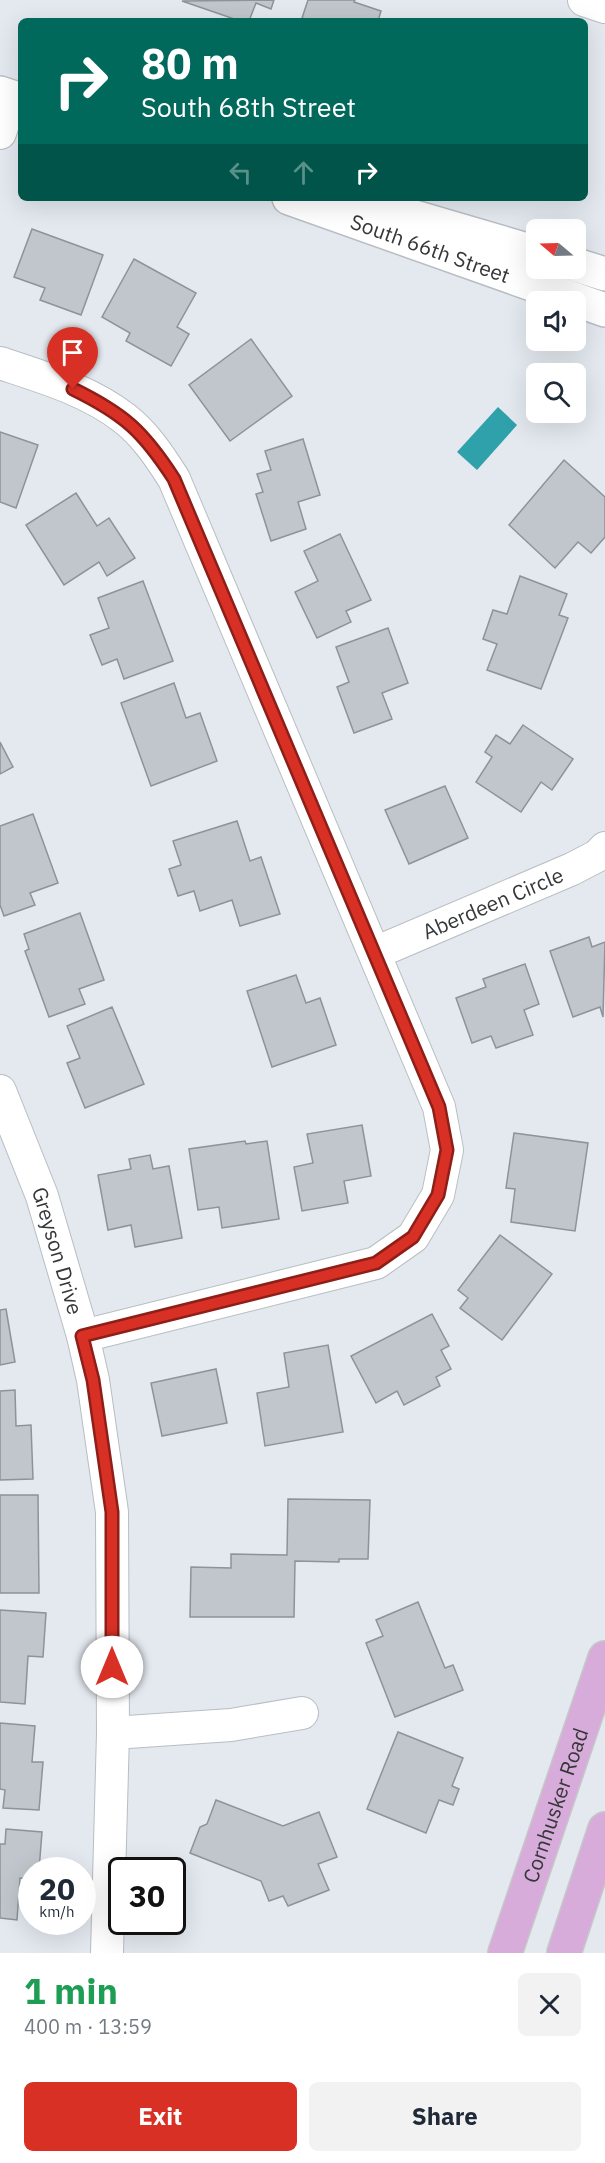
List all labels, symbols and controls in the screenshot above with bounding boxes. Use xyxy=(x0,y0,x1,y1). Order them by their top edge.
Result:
text: 80 m xyxy=(141,36,239,91)
icon: right xyxy=(42,42,120,120)
text: South 68th Street xyxy=(141,89,356,124)
icon: left xyxy=(224,156,257,189)
icon: ahead xyxy=(287,156,320,189)
icon: right xyxy=(350,156,383,189)
street label: South 66th Street xyxy=(347,207,514,289)
north arrow xyxy=(526,219,586,279)
map controls xyxy=(526,219,586,423)
button: sound xyxy=(526,291,586,351)
pin xyxy=(47,327,98,389)
icon: arrive xyxy=(56,336,89,369)
button: search xyxy=(526,363,586,423)
street label: Aberdeen Circle xyxy=(418,860,568,945)
street label: Greyson Drive xyxy=(26,1182,90,1318)
position arrow xyxy=(80,1635,144,1699)
street label: Cornhusker Road xyxy=(516,1724,594,1886)
speed limit sign: 30 xyxy=(108,1857,186,1935)
text: 20 xyxy=(39,1869,75,1908)
text: km/h xyxy=(39,1902,75,1921)
text: 1 min xyxy=(24,1967,118,2014)
button: close xyxy=(518,1973,581,2036)
text: 400 m · 13:59 xyxy=(24,2013,152,2040)
button: Exit xyxy=(24,2082,297,2151)
button: Share xyxy=(309,2082,581,2151)

